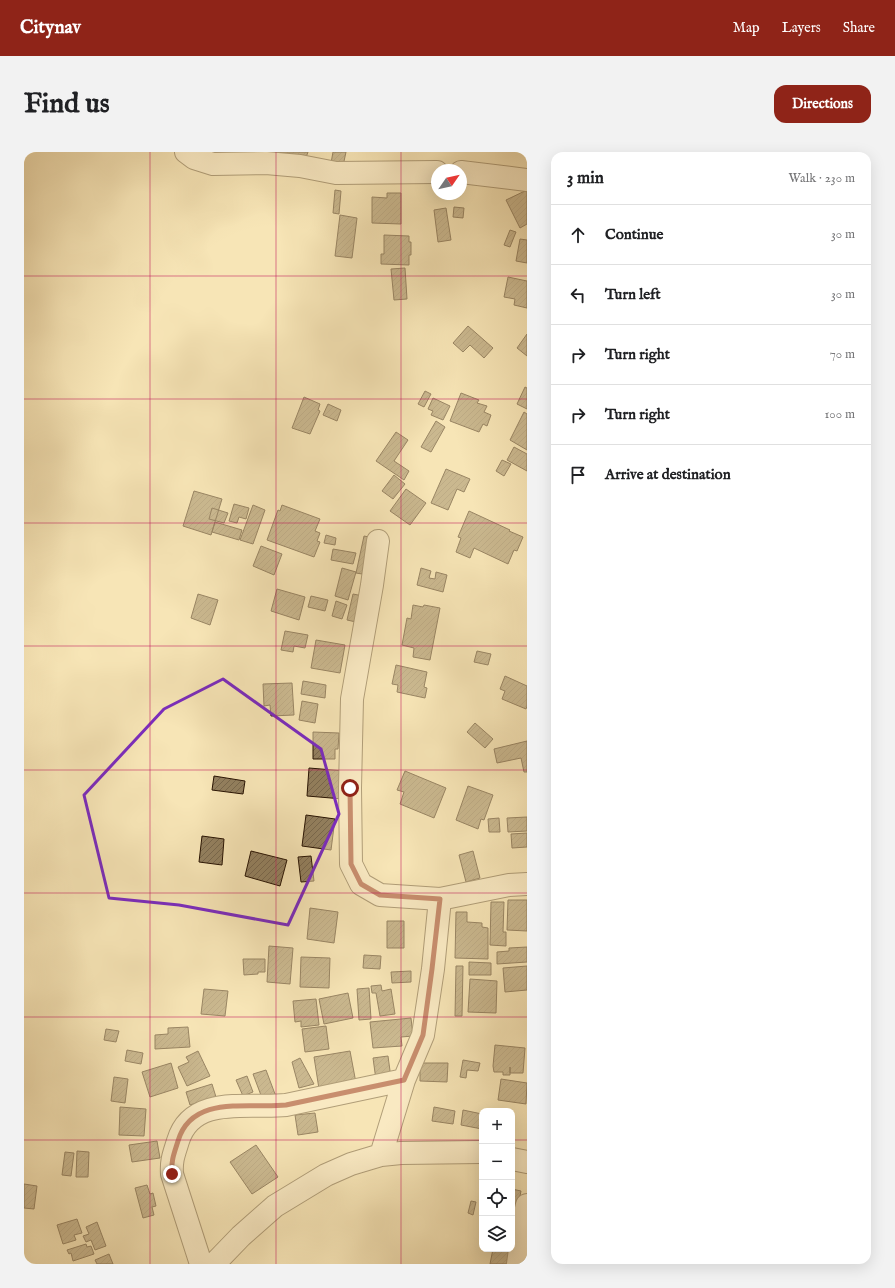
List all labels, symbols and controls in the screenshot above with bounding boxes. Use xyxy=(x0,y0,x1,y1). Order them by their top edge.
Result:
text: Citynav xyxy=(20,16,81,40)
text: Map xyxy=(733,19,760,37)
text: Layers xyxy=(782,19,821,37)
text: Share xyxy=(843,19,875,37)
button: Directions xyxy=(774,85,871,123)
text: Find us xyxy=(24,87,110,122)
north arrow xyxy=(431,164,467,200)
text: 3 min xyxy=(567,168,604,189)
text: Walk · 230 m xyxy=(789,170,855,187)
icon: ahead xyxy=(567,224,589,246)
text: Continue xyxy=(605,225,663,244)
text: 30 m xyxy=(831,226,855,243)
icon: left xyxy=(567,284,589,306)
text: Turn left xyxy=(605,285,661,304)
text: 30 m xyxy=(831,286,855,303)
icon: right xyxy=(567,344,589,366)
text: Turn right xyxy=(605,345,670,364)
text: 70 m xyxy=(830,346,855,363)
icon: right xyxy=(567,404,589,426)
text: Turn right xyxy=(605,405,670,424)
text: 100 m xyxy=(825,406,855,423)
icon: arrive xyxy=(567,464,589,486)
text: Arrive at destination xyxy=(605,465,731,484)
route start xyxy=(341,779,359,797)
map controls xyxy=(479,1108,515,1252)
button: + xyxy=(479,1108,515,1144)
button: − xyxy=(479,1144,515,1180)
route end xyxy=(163,1165,181,1183)
button: locate xyxy=(479,1180,515,1216)
button: layers xyxy=(479,1216,515,1252)

